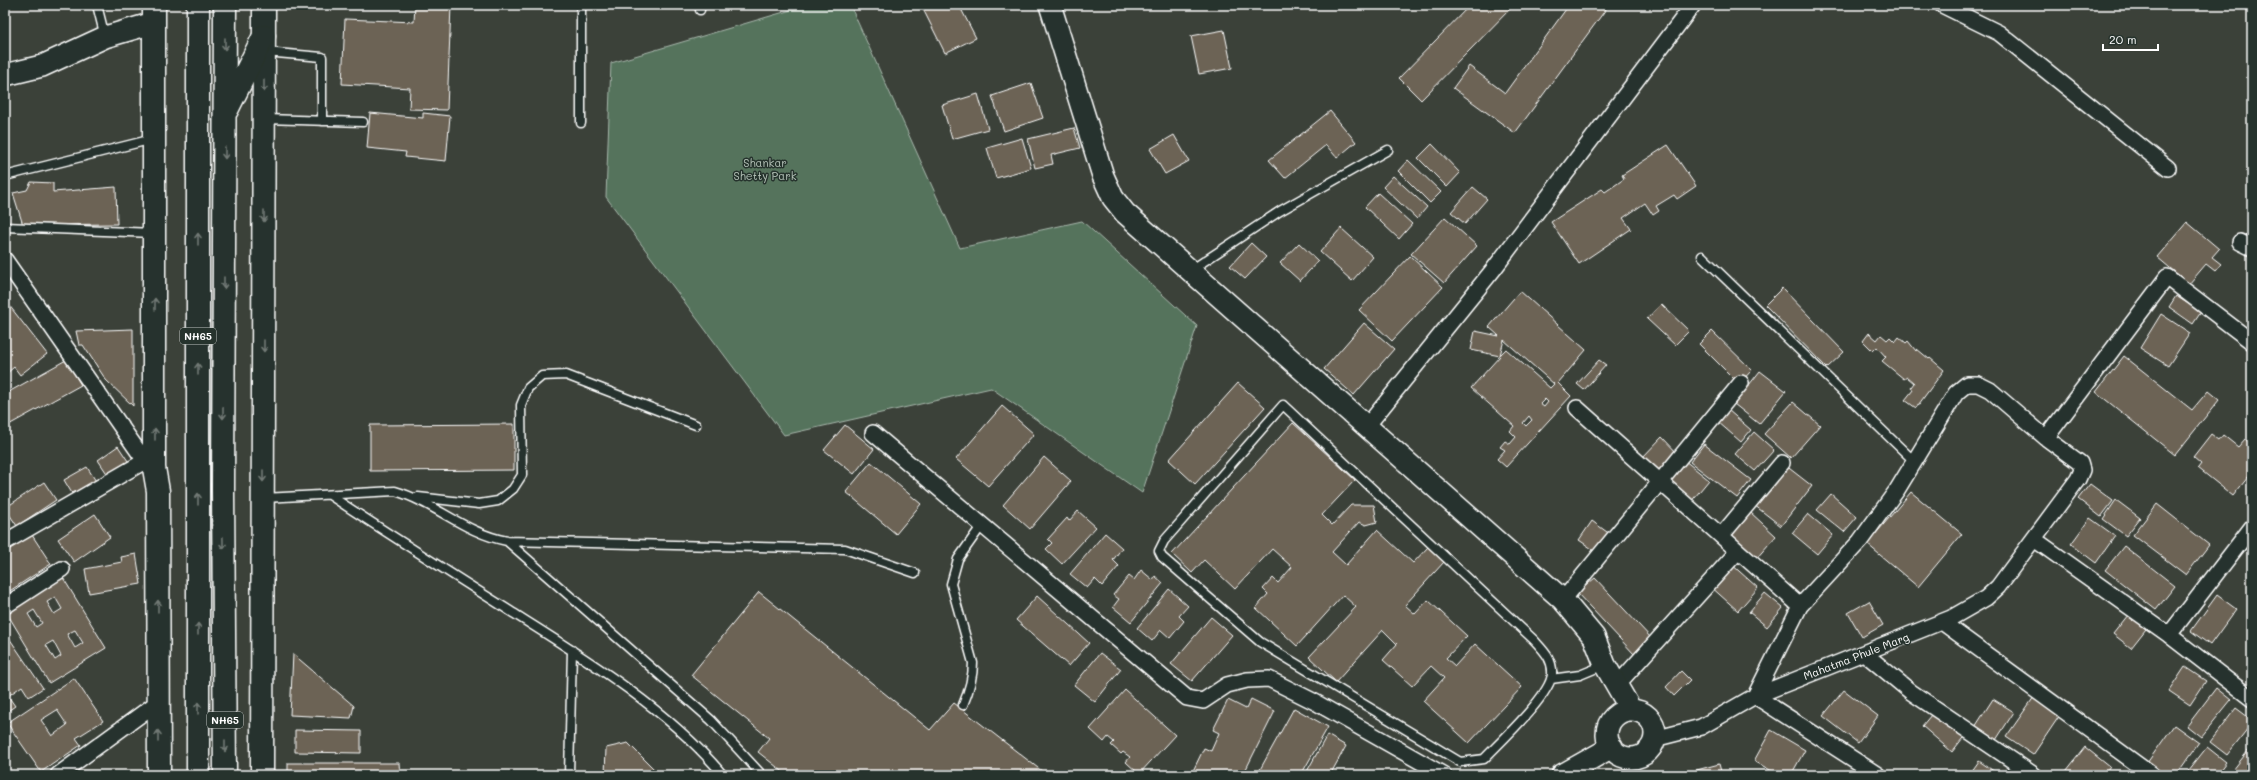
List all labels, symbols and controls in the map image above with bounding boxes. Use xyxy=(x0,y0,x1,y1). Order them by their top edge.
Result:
scale bar xyxy=(2103,26,2158,52)
text: 20 m xyxy=(2109,31,2137,47)
one-way arrow xyxy=(221,37,229,50)
one-way arrow xyxy=(260,79,268,92)
one-way arrow xyxy=(221,146,229,159)
park label: Shankar Shetty Park xyxy=(733,155,797,183)
one-way arrow xyxy=(260,209,268,222)
one-way arrow xyxy=(194,233,202,246)
one-way arrow xyxy=(220,276,228,289)
one-way arrow xyxy=(151,298,159,311)
road number: NH65 xyxy=(180,328,216,344)
one-way arrow xyxy=(260,339,268,352)
one-way arrow xyxy=(194,363,202,376)
one-way arrow xyxy=(219,406,227,419)
one-way arrow xyxy=(151,428,159,441)
one-way arrow xyxy=(260,469,267,482)
one-way arrow xyxy=(194,493,202,506)
one-way arrow xyxy=(219,536,227,549)
one-way arrow xyxy=(154,600,162,613)
one-way arrow xyxy=(194,623,202,636)
street label: Mahatma Phule Marg xyxy=(1801,629,1911,683)
one-way arrow xyxy=(194,702,202,715)
road number: NH65 xyxy=(207,712,243,728)
one-way arrow xyxy=(154,730,162,743)
one-way arrow xyxy=(221,739,229,752)

